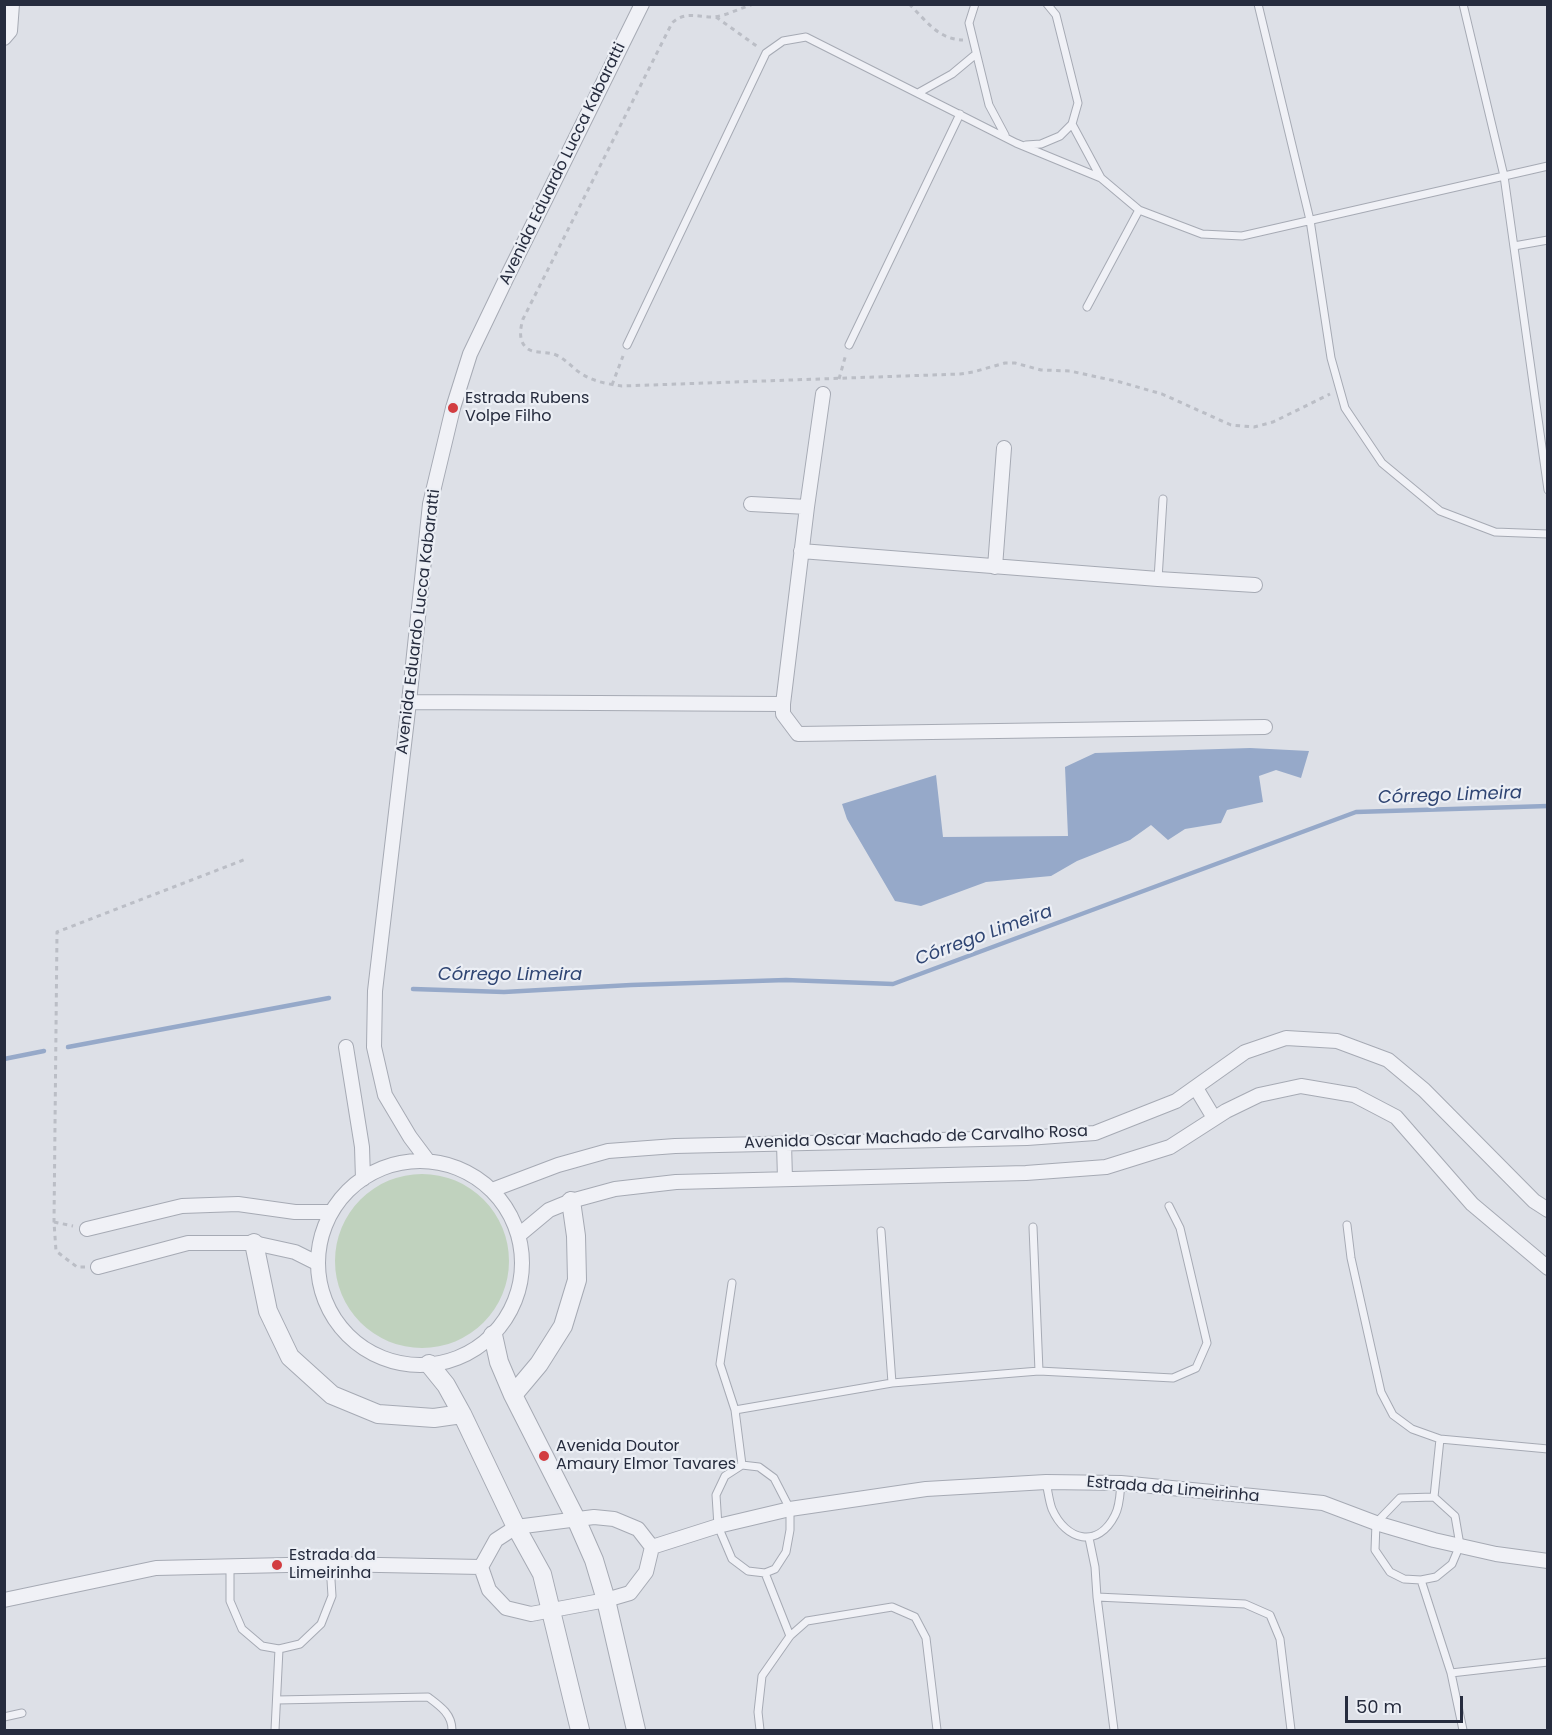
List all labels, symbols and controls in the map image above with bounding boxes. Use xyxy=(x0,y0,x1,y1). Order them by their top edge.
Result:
street label: Avenida Eduardo Lucca Kabaratti xyxy=(496,40,630,288)
place label: Estrada Rubens Volpe Filho xyxy=(465,389,589,427)
marker: Estrada Rubens Volpe Filho xyxy=(446,401,460,415)
street label: Avenida Eduardo Lucca Kabaratti xyxy=(393,488,445,756)
water label: Córrego Limeira xyxy=(1378,783,1522,809)
water label: Córrego Limeira xyxy=(913,901,1055,971)
water label: Córrego Limeira xyxy=(438,964,582,986)
street label: Avenida Oscar Machado de Carvalho Rosa xyxy=(744,1122,1088,1154)
place label: Avenida Doutor Amaury Elmor Tavares xyxy=(556,1437,736,1475)
marker: Avenida Doutor Amaury Elmor Tavares xyxy=(537,1449,551,1463)
street label: Estrada da Limeirinha xyxy=(1086,1473,1260,1507)
place label: Estrada da Limeirinha xyxy=(289,1546,376,1584)
marker: Estrada da Limeirinha xyxy=(270,1558,284,1572)
scale bar xyxy=(1348,1684,1466,1722)
text: 50 m xyxy=(1356,1694,1402,1719)

